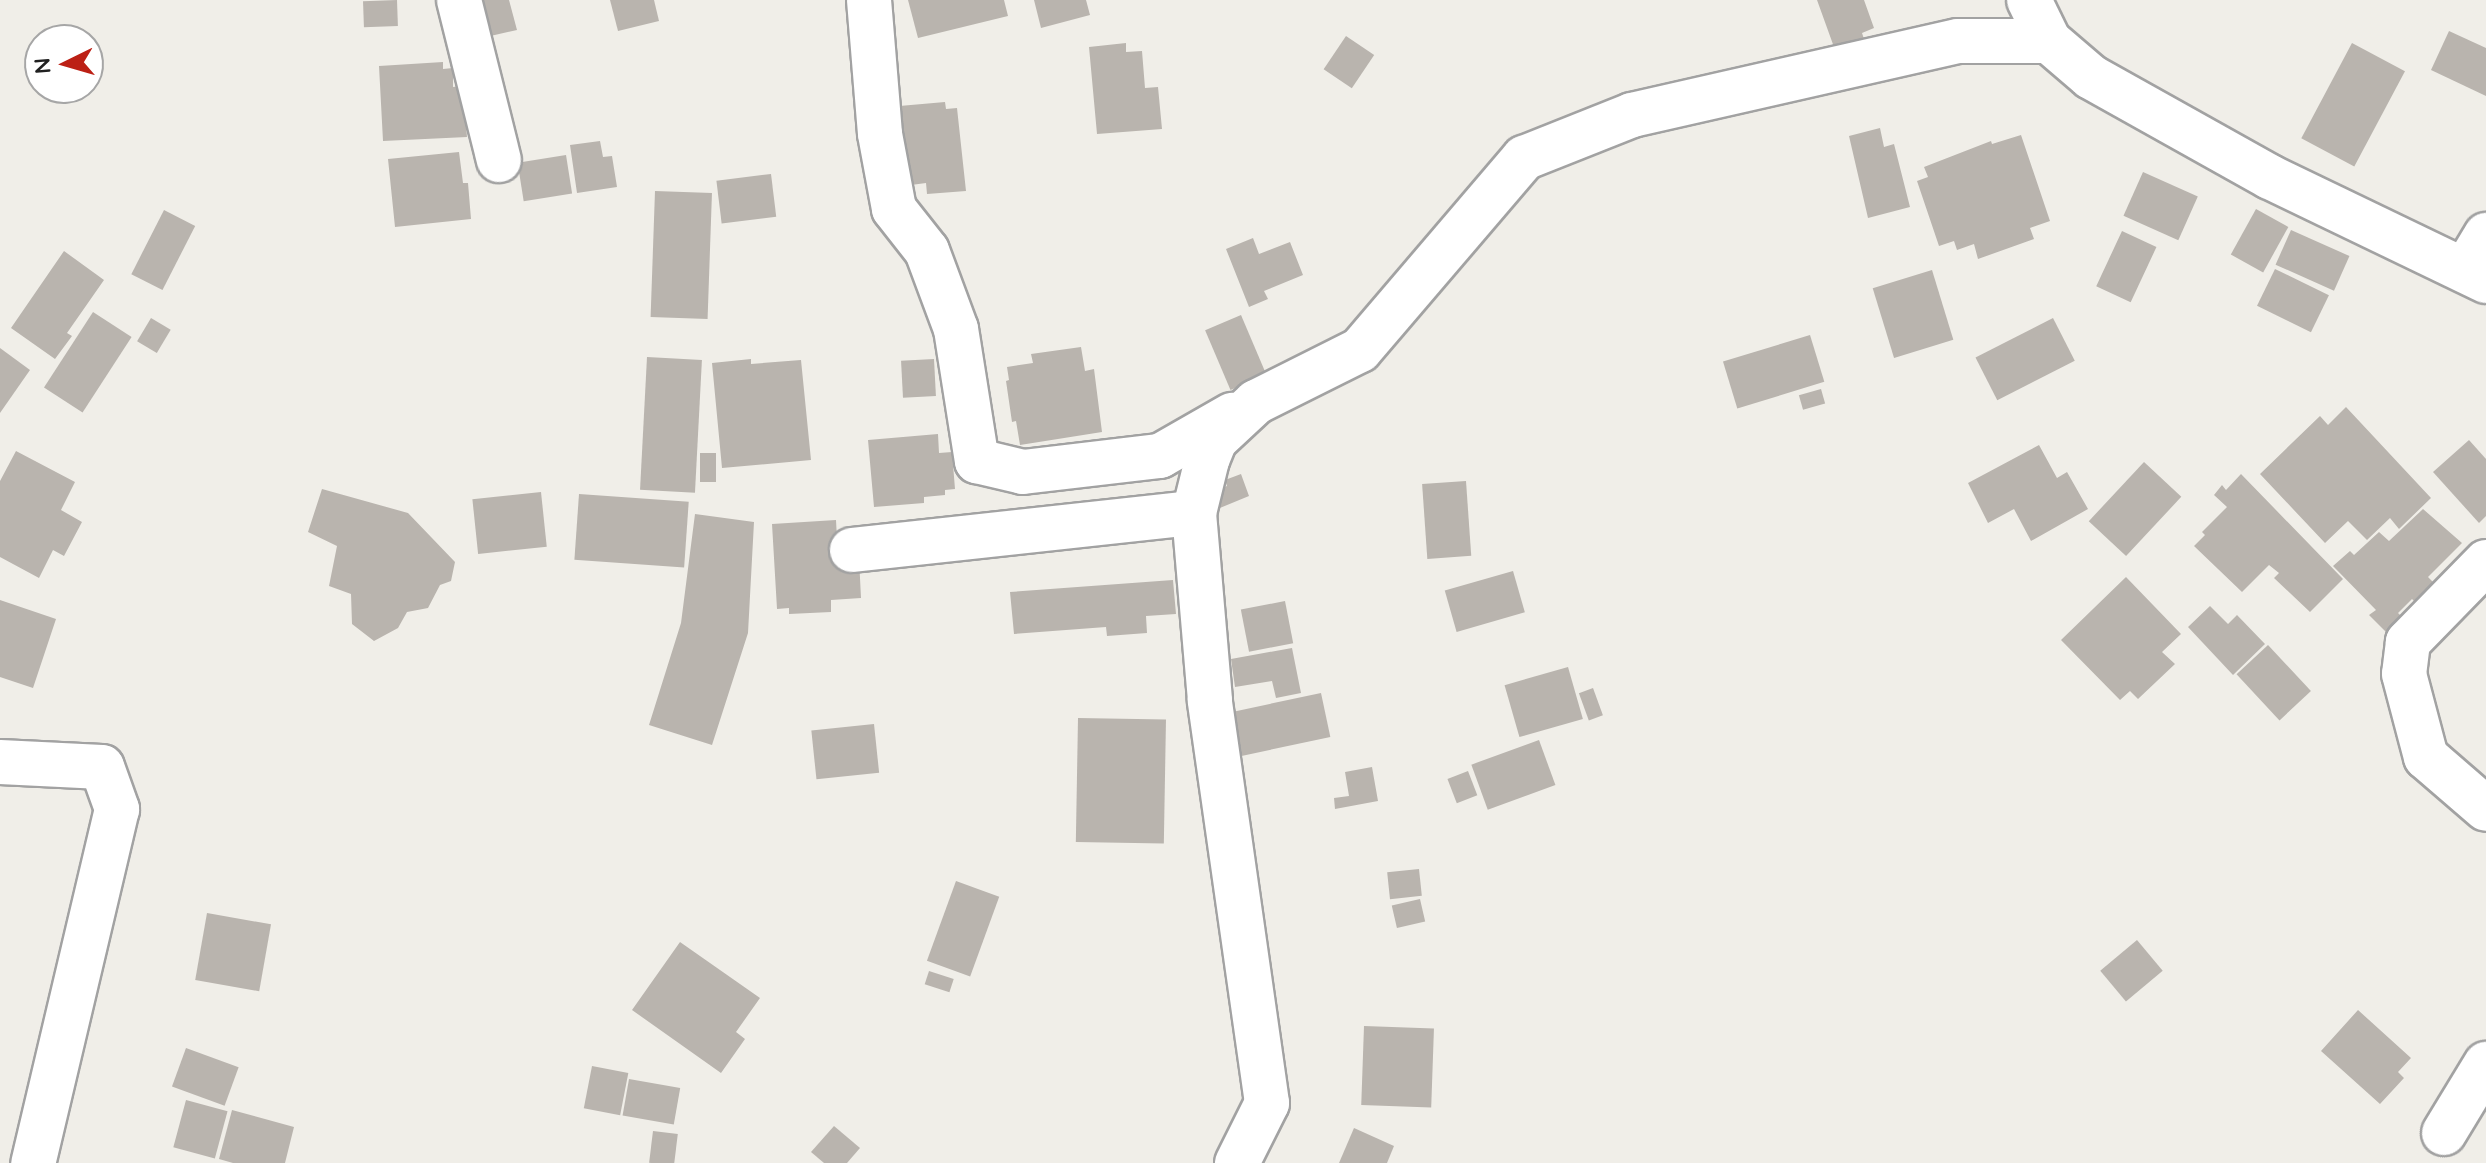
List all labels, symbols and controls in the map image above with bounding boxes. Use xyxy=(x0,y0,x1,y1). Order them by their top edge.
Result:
north arrow xyxy=(24,24,104,104)
text: N xyxy=(27,57,57,75)

